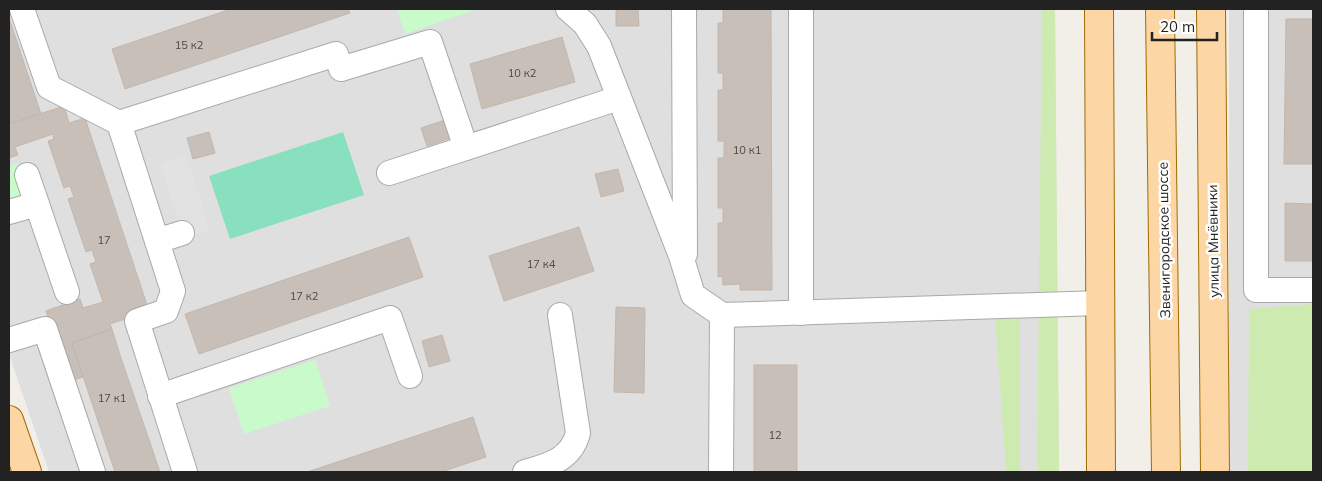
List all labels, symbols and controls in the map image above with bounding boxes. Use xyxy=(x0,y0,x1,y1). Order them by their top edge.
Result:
scale bar xyxy=(1152,10,1217,42)
text: 20 m xyxy=(1160,17,1195,36)
house number: 15 к2 xyxy=(175,38,204,52)
house number: 10 к2 xyxy=(508,66,537,80)
house number: 10 к1 xyxy=(733,143,761,157)
street label: Звенигородское шоссе xyxy=(1154,161,1174,318)
street label: улица Мнёвники xyxy=(1203,184,1223,298)
house number: 17 xyxy=(97,233,111,247)
house number: 17 к4 xyxy=(527,257,556,271)
house number: 17 к2 xyxy=(290,289,319,303)
house number: 17 к1 xyxy=(98,391,126,405)
house number: 12 xyxy=(768,428,782,442)

